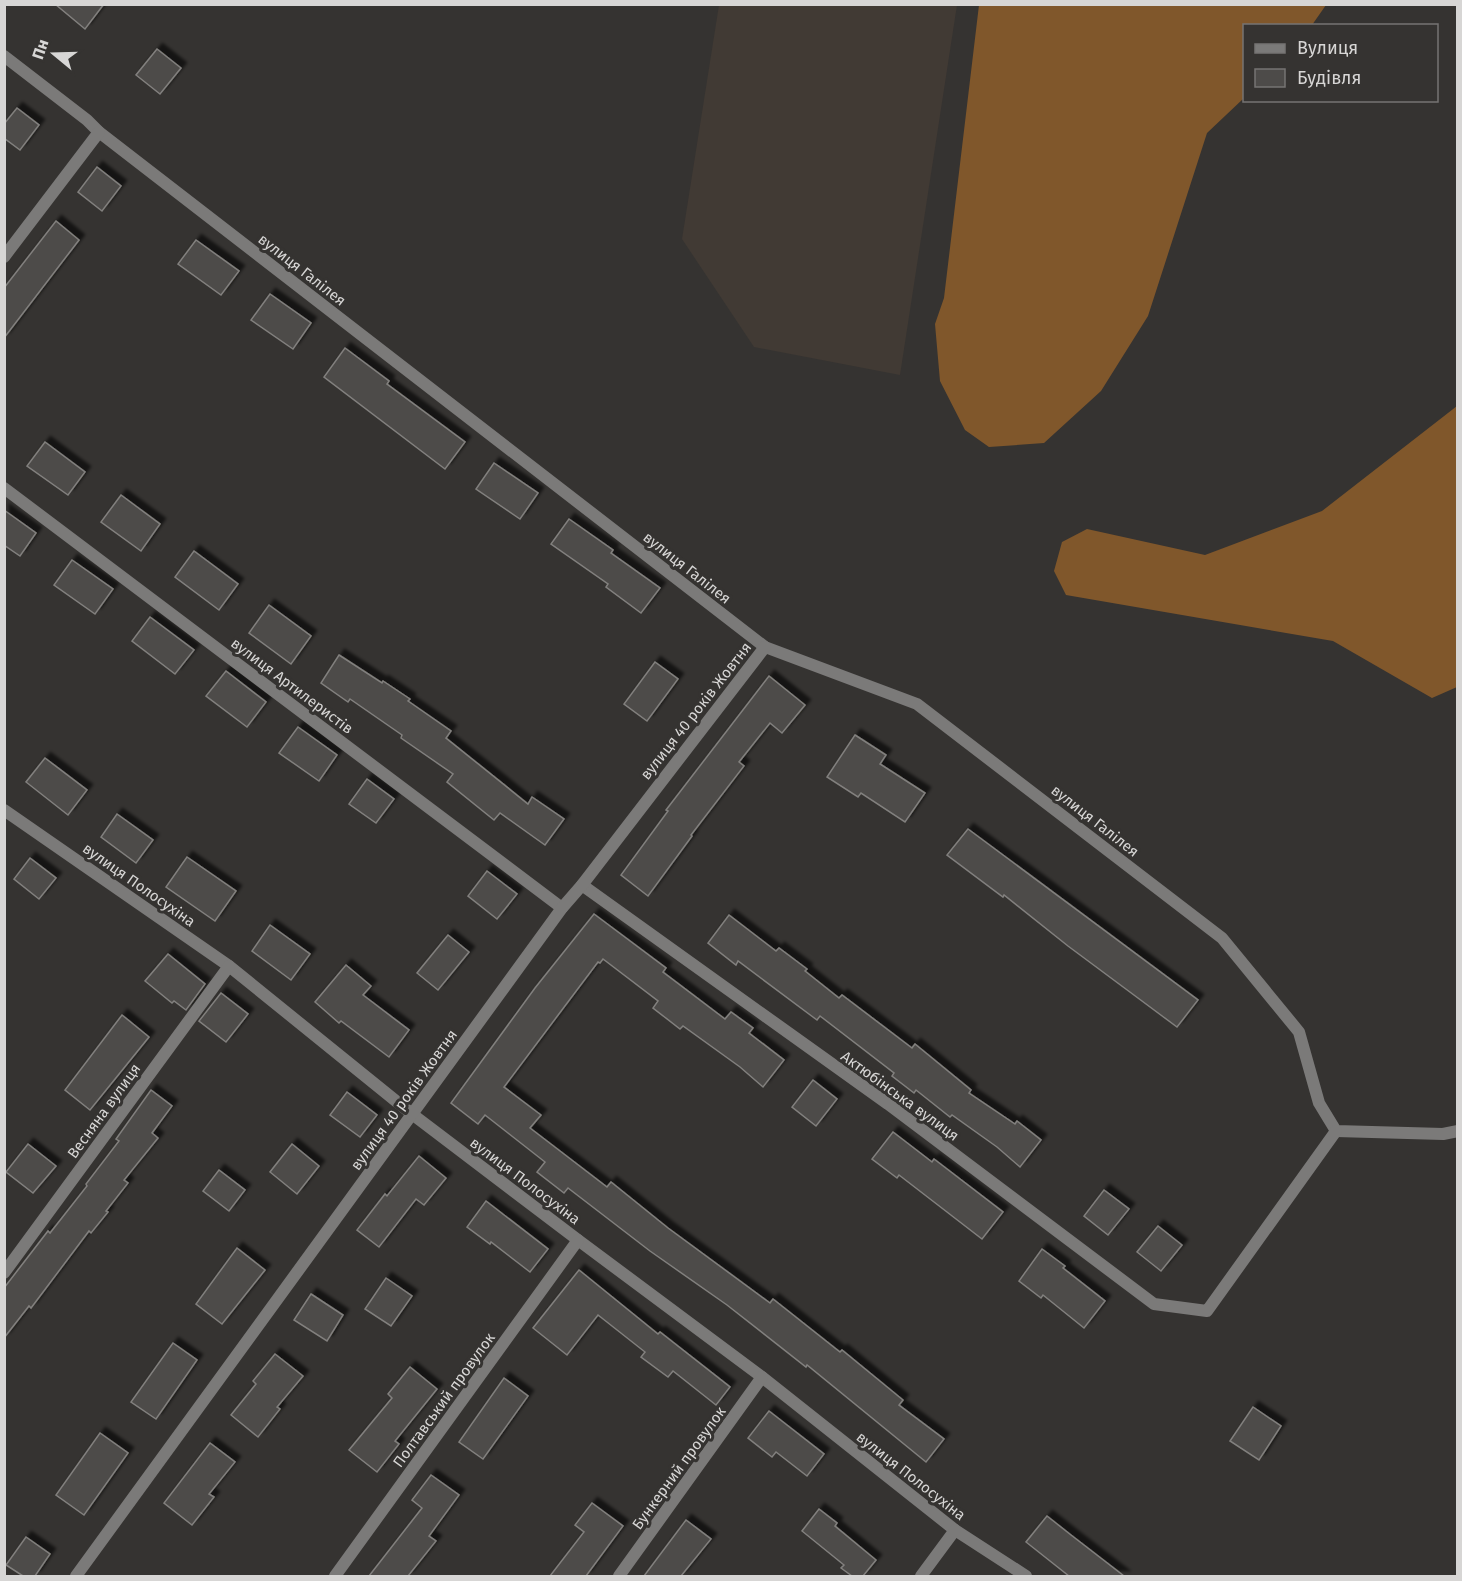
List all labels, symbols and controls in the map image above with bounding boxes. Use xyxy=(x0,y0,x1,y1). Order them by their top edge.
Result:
north arrow xyxy=(24,24,84,84)
legend xyxy=(1243,24,1438,102)
text: Пн xyxy=(28,37,53,62)
text: Вулиця xyxy=(1297,37,1358,59)
text: Будівля xyxy=(1297,67,1361,89)
street label: вулиця Галілея xyxy=(255,230,349,310)
street label: вулиця Галілея xyxy=(640,528,734,608)
street label: вулиця Артилеристів xyxy=(227,634,357,738)
street label: вулиця 40 років Жовтня xyxy=(637,639,755,783)
street label: вулиця Галілея xyxy=(1048,781,1142,861)
street label: вулиця Полосухіна xyxy=(79,839,199,931)
street label: вулиця 40 років Жовтня xyxy=(347,1026,461,1174)
street label: Актюбінська вулиця xyxy=(837,1047,963,1145)
street label: Весняна вулиця xyxy=(64,1060,144,1162)
street label: вулиця Полосухіна xyxy=(466,1134,584,1228)
street label: Полтавський провулок xyxy=(389,1329,499,1471)
street label: Бункерний провулок xyxy=(628,1403,730,1533)
street label: вулиця Полосухіна xyxy=(853,1428,969,1524)

